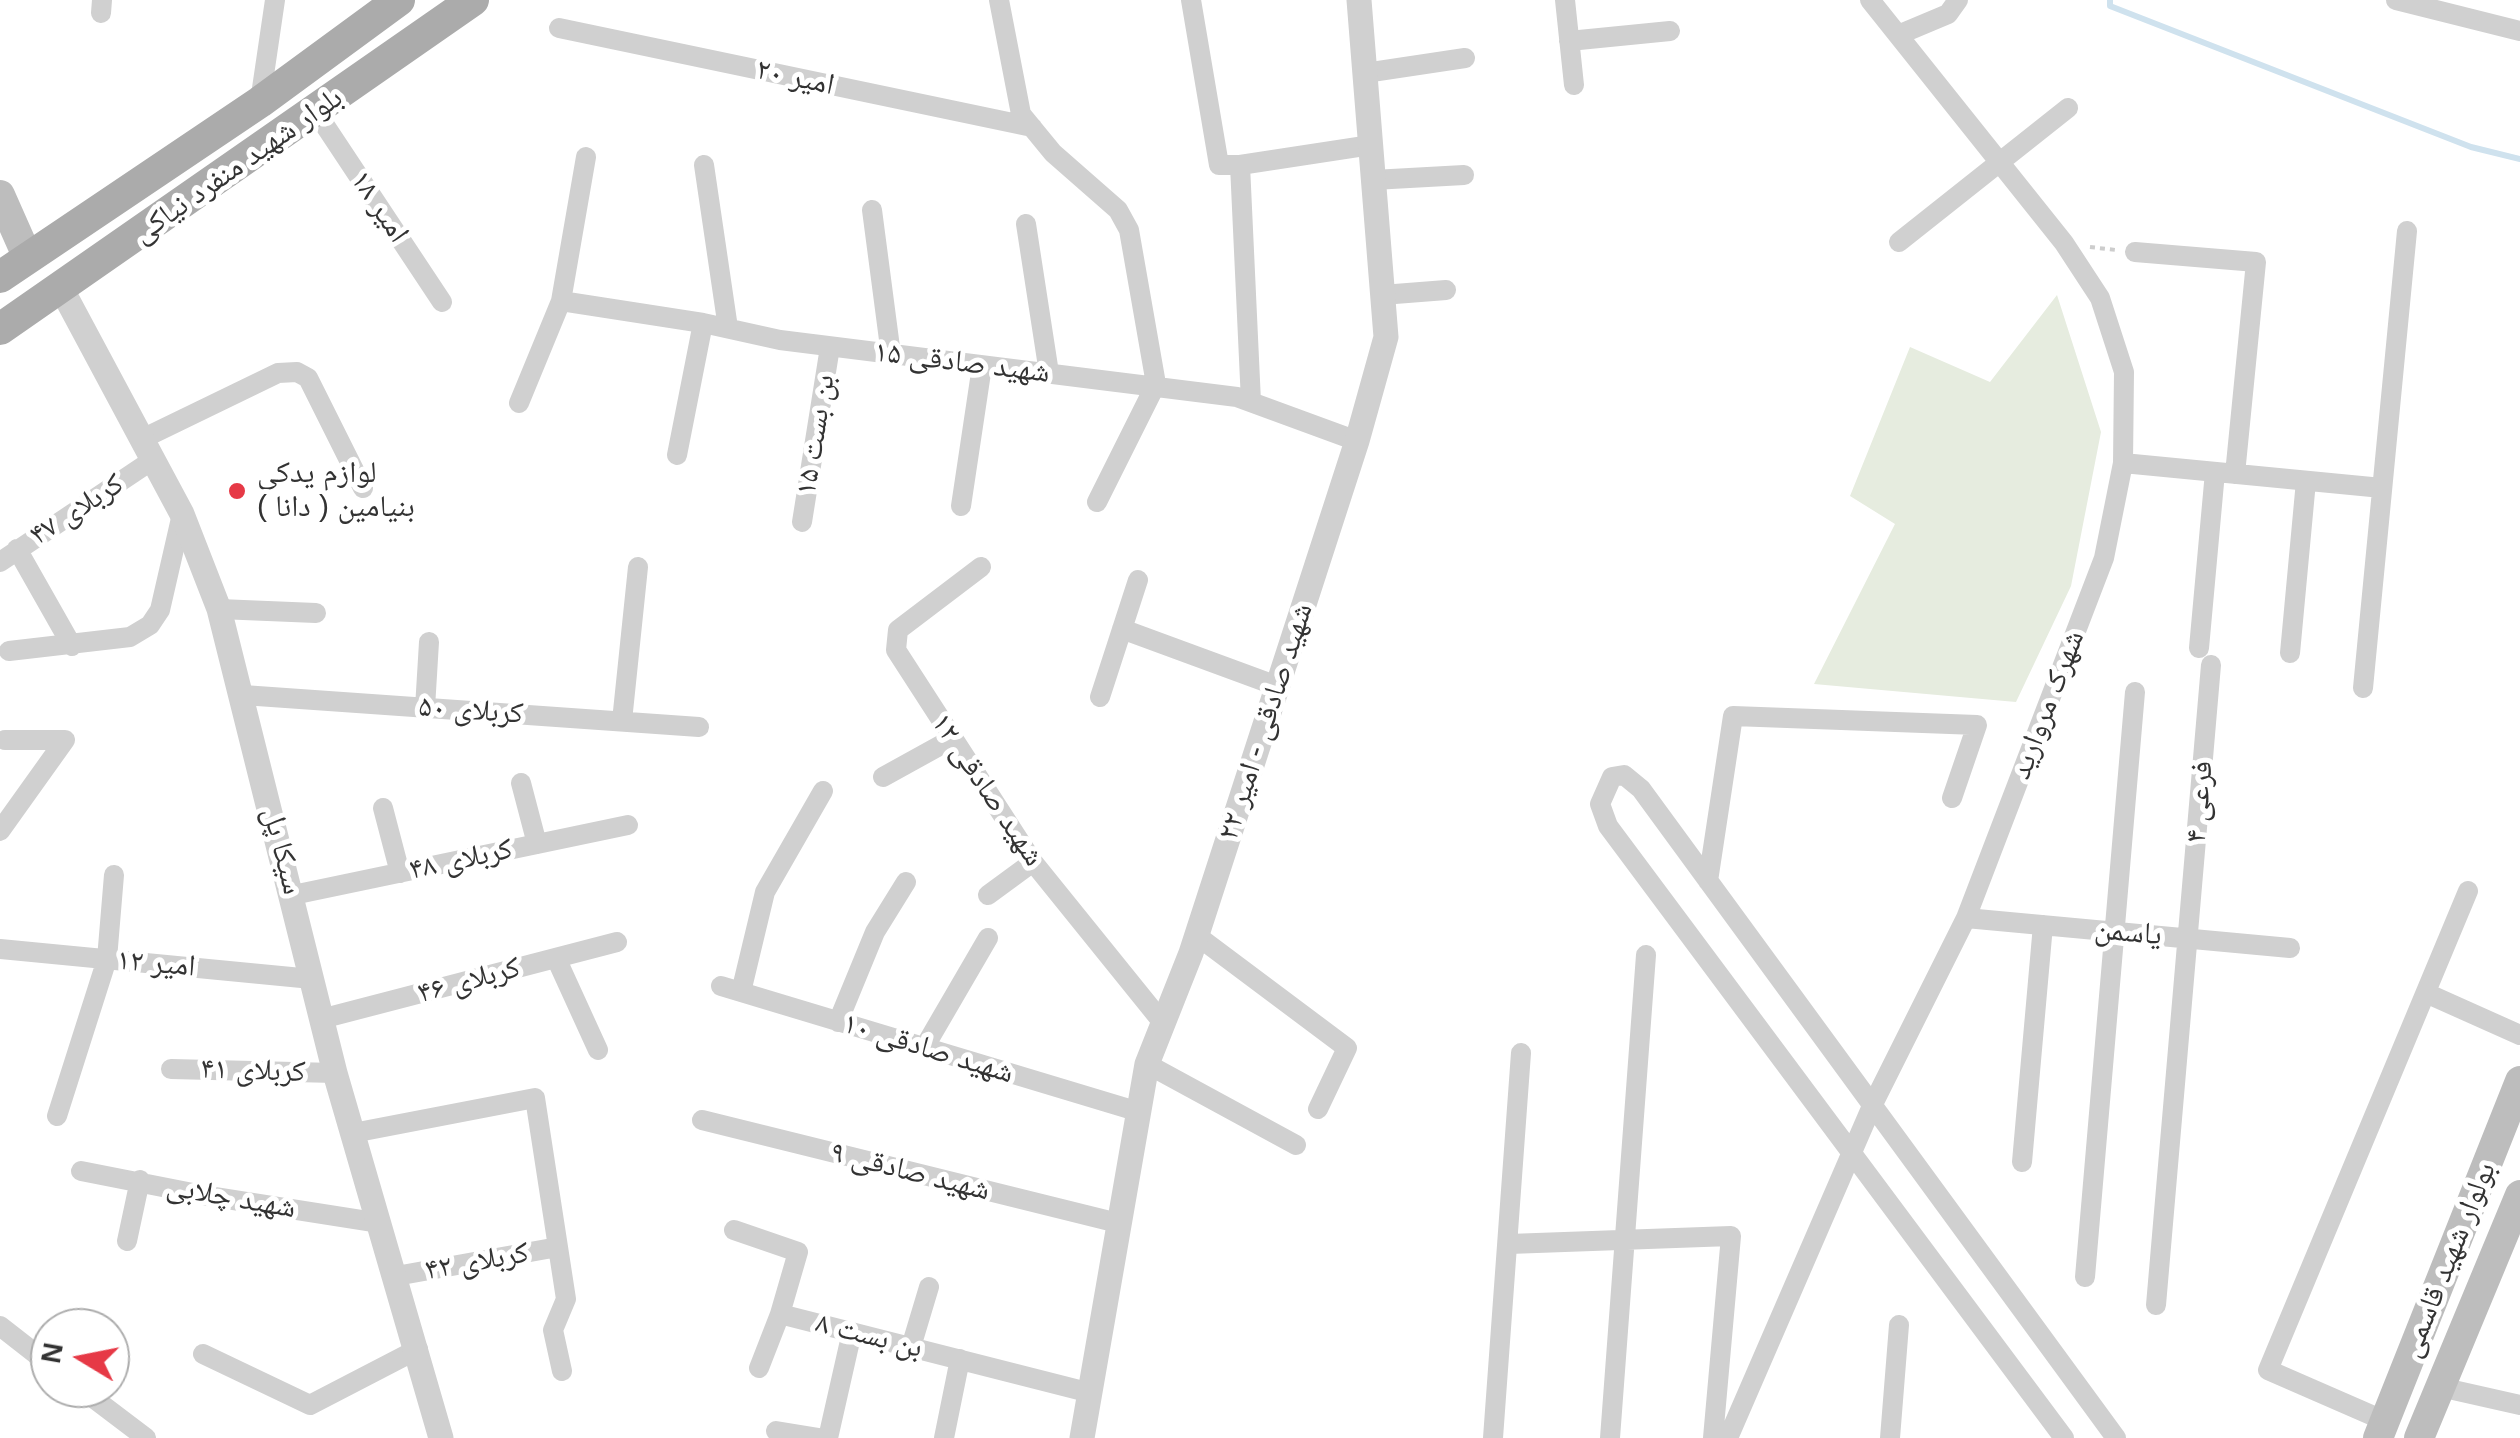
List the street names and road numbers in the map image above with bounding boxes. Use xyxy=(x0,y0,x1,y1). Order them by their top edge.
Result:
street label: امیر ۲۰ xyxy=(753,52,837,104)
street label: بلوار شهید منفرد نیاکی xyxy=(126,80,350,252)
street label: امیر ۱۸ xyxy=(342,164,416,250)
street label: شهید صادقی ۱۵ xyxy=(872,334,1052,392)
street label: بن بست ۱۵ xyxy=(789,372,843,498)
street label: کربلای ۴۷ xyxy=(23,466,131,554)
street label: شهید صادقی - امیر ۲۲ xyxy=(1211,599,1321,845)
street label: شهرک مروارید xyxy=(2003,626,2093,784)
street label: کربلای ۵۰ xyxy=(417,689,525,733)
street label: شهید صادقی ۱۲ xyxy=(923,707,1051,873)
street label: فرعی ۴ xyxy=(2178,759,2222,845)
street label: سیکا پل xyxy=(254,804,310,898)
street label: کربلای ۴۸ xyxy=(406,831,516,889)
street label: یاسمن xyxy=(2093,912,2163,954)
street label: امير ۱۲ xyxy=(115,943,197,985)
street label: کربلای ۴۶ xyxy=(414,950,524,1012)
street label: شهید صادقی ۱۰ xyxy=(838,1006,1018,1092)
street label: کربلای ۴۱ xyxy=(200,1051,306,1091)
street label: شهید صادقی ۹ xyxy=(827,1135,993,1209)
street label: بولوار شهید قاسمی xyxy=(2394,1157,2504,1363)
street label: شهید چلابی xyxy=(163,1169,299,1227)
street label: کربلای ۴۲ xyxy=(422,1235,532,1289)
street label: بن بست ۸ xyxy=(812,1305,926,1367)

